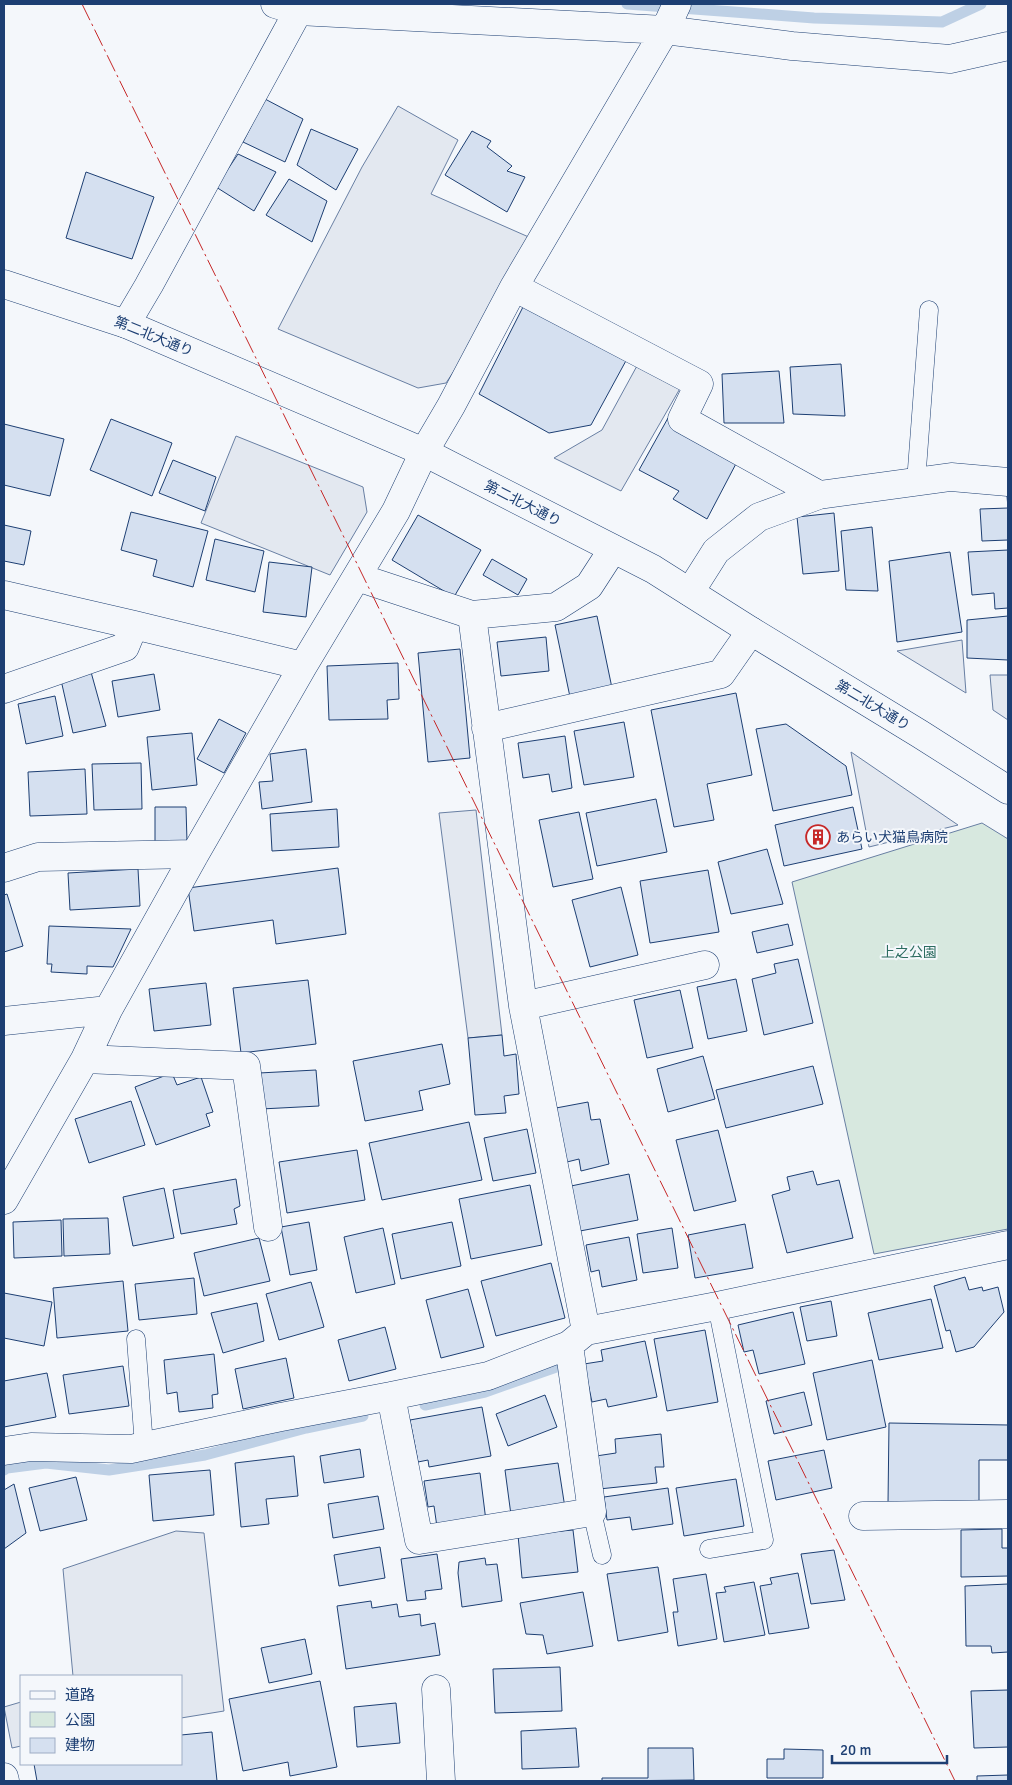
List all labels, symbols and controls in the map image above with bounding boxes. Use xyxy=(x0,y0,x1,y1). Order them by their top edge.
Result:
street label: 第二北大通り xyxy=(112,313,196,360)
street label: 第二北大通り xyxy=(481,477,564,530)
street label: 第二北大通り xyxy=(832,677,913,734)
building icon: あらい犬猫鳥病院 xyxy=(805,824,831,850)
place label: あらい犬猫鳥病院 xyxy=(836,829,948,846)
park label: 上之公園 xyxy=(881,944,937,961)
legend xyxy=(20,1675,182,1765)
text: 道路 xyxy=(65,1686,95,1704)
text: 公園 xyxy=(65,1711,95,1729)
scale bar xyxy=(832,1732,947,1764)
text: 建物 xyxy=(65,1736,95,1754)
text: 20 m xyxy=(840,1741,871,1759)

